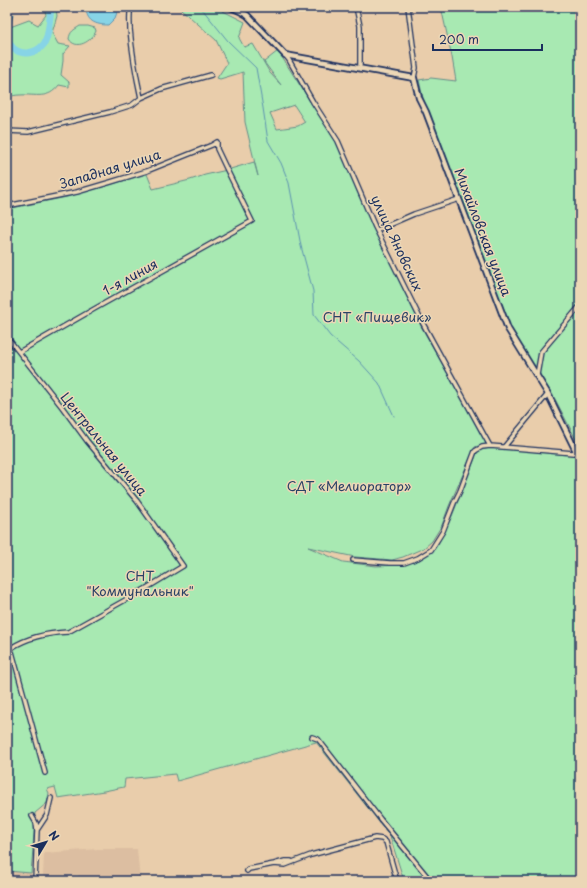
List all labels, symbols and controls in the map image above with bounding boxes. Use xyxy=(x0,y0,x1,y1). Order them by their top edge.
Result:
scale bar xyxy=(433,26,542,52)
text: 200 m xyxy=(439,30,479,48)
street label: Западная улица xyxy=(57,144,163,193)
street label: Михайловская улица xyxy=(450,165,517,299)
street label: улица Яновских xyxy=(367,192,428,294)
street label: 1-я линия xyxy=(99,254,161,299)
park label: СНТ «Пищевик» xyxy=(323,307,431,326)
street label: Центральная улица xyxy=(57,388,153,500)
park label: СДТ «Мелиоратор» xyxy=(287,476,411,495)
park label: СНТ "Коммунальник" xyxy=(86,566,194,600)
north arrow xyxy=(26,822,66,862)
text: N xyxy=(45,827,64,844)

